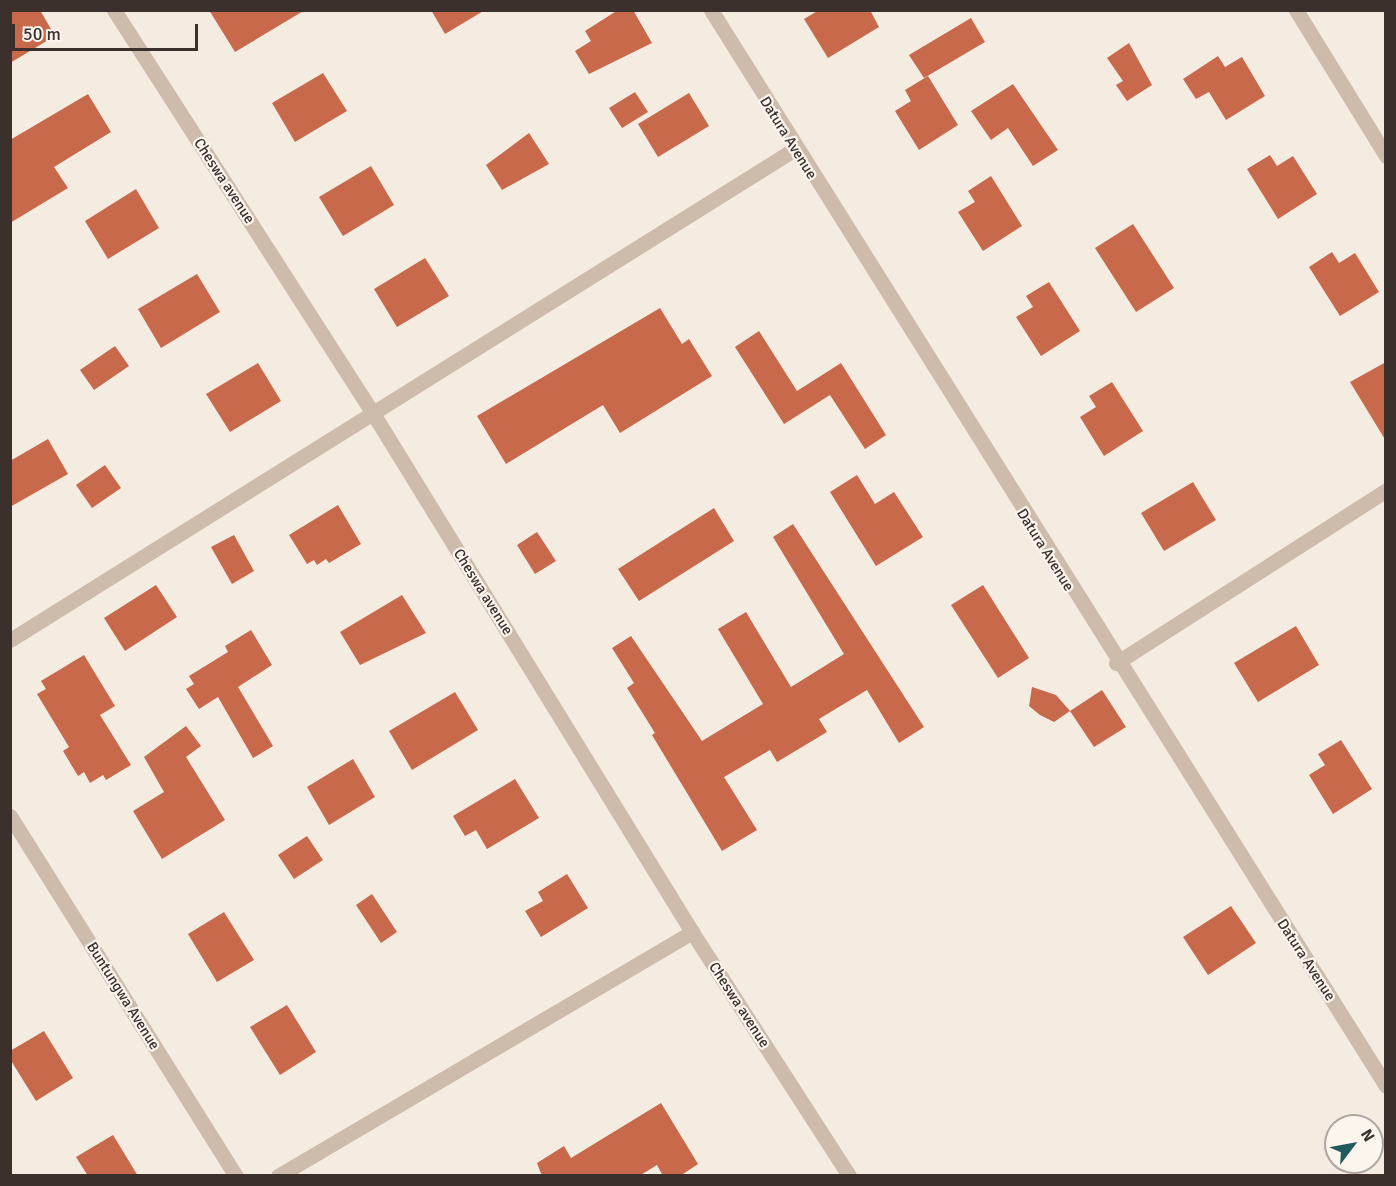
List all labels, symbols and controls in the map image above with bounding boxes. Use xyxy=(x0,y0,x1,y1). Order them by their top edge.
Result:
scale bar xyxy=(15,12,201,50)
text: 50 m xyxy=(23,23,61,45)
street label: Datura Avenue xyxy=(756,93,820,183)
street label: Cheswa avenue xyxy=(190,135,258,227)
street label: Datura Avenue xyxy=(1013,505,1077,595)
street label: Cheswa avenue xyxy=(449,546,517,638)
street label: Datura Avenue xyxy=(1273,916,1339,1004)
street label: Buntungwa Avenue xyxy=(83,939,163,1053)
street label: Cheswa avenue xyxy=(705,959,773,1051)
north arrow xyxy=(1324,1114,1384,1174)
text: N xyxy=(1356,1125,1379,1146)

